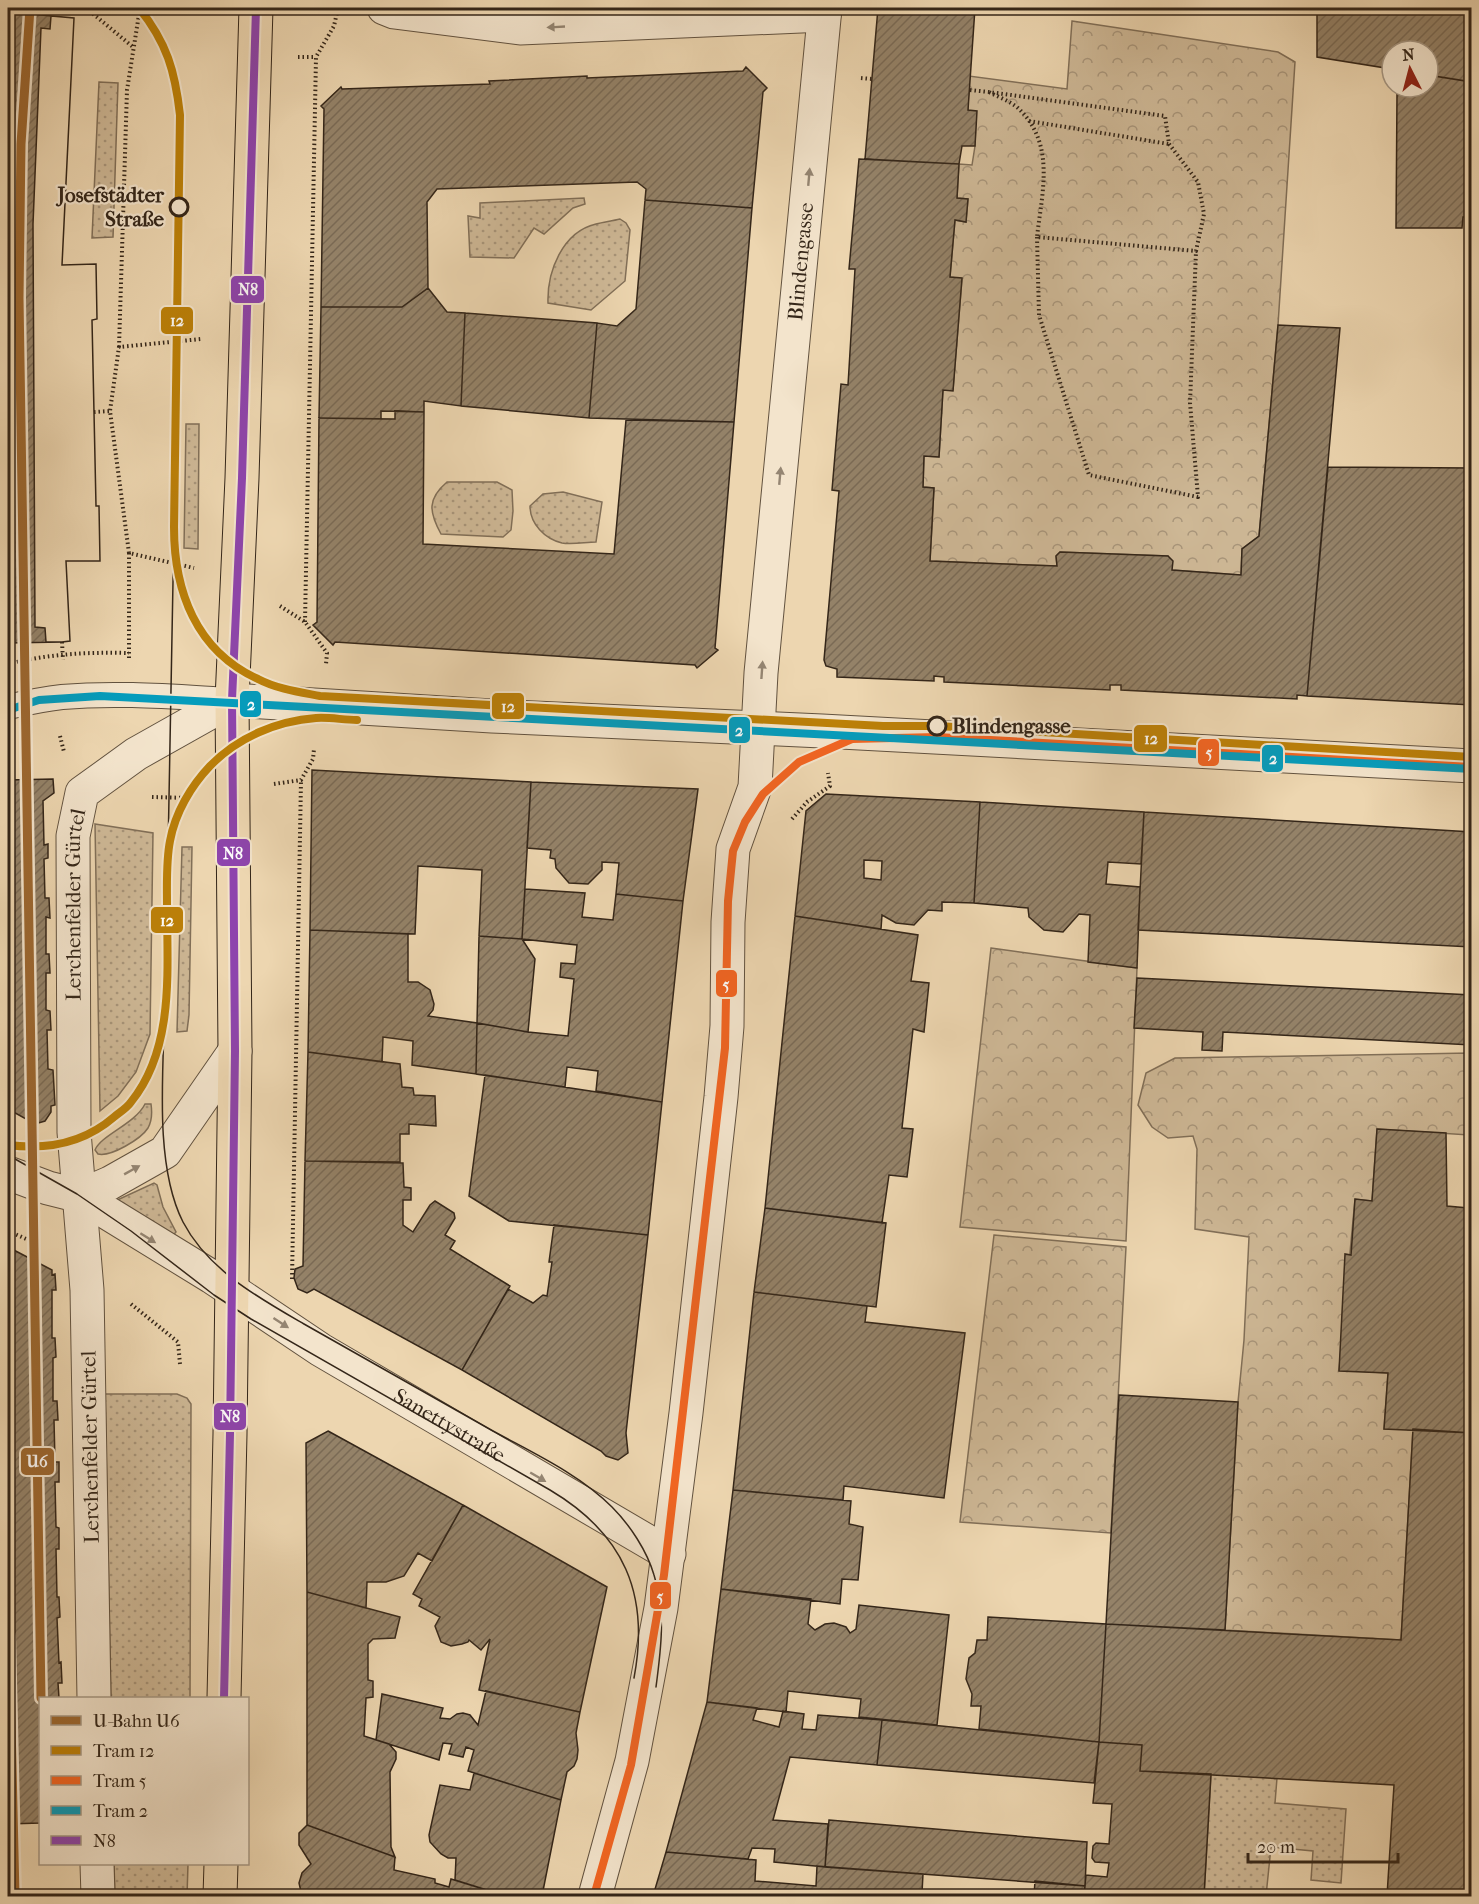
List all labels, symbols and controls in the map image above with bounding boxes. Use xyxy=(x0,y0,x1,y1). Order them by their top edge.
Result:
one-way arrow xyxy=(547,22,566,31)
north arrow xyxy=(1380,39,1440,99)
text: N xyxy=(1401,44,1416,65)
one-way arrow xyxy=(804,168,814,187)
place label: Josefstädter Straße xyxy=(56,183,165,231)
marker: Josefstädter Straße xyxy=(169,197,189,217)
street label: Blindengasse xyxy=(783,201,818,322)
line badge: N8 xyxy=(230,275,265,304)
text: N8 xyxy=(238,280,258,299)
line badge: 12 xyxy=(160,306,194,335)
text: 12 xyxy=(170,311,184,330)
one-way arrow xyxy=(775,466,785,485)
one-way arrow xyxy=(757,660,767,679)
line badge: 2 xyxy=(239,690,262,718)
line badge: 12 xyxy=(491,692,525,720)
text: 2 xyxy=(247,695,255,714)
text: 12 xyxy=(501,697,515,716)
place label: Blindengasse xyxy=(952,714,1071,738)
line badge: 2 xyxy=(728,716,751,744)
marker: Blindengasse xyxy=(927,716,947,736)
text: 2 xyxy=(735,721,743,740)
line badge: 12 xyxy=(1133,724,1168,753)
text: 12 xyxy=(1144,729,1158,748)
line badge: 5 xyxy=(1197,738,1220,767)
text: 5 xyxy=(1206,743,1213,762)
line badge: 2 xyxy=(1261,744,1284,773)
text: 2 xyxy=(1269,749,1277,768)
street label: Lerchenfelder Gürtel xyxy=(61,806,90,1001)
line badge: N8 xyxy=(216,838,251,867)
text: N8 xyxy=(223,844,243,863)
line badge: 12 xyxy=(150,906,184,934)
text: 12 xyxy=(160,911,174,930)
line badge: 5 xyxy=(715,969,738,998)
text: 5 xyxy=(723,975,730,994)
one-way arrow xyxy=(124,1165,141,1175)
one-way arrow xyxy=(139,1232,156,1243)
one-way arrow xyxy=(273,1318,289,1329)
street label: Lerchenfelder Gürtel xyxy=(76,1350,104,1544)
street label: Sanettystraße xyxy=(389,1383,509,1467)
line badge: N8 xyxy=(213,1402,247,1431)
text: N8 xyxy=(220,1407,240,1426)
line badge: U6 xyxy=(20,1447,55,1476)
text: U6 xyxy=(25,1452,48,1471)
one-way arrow xyxy=(530,1472,546,1483)
line badge: 5 xyxy=(649,1581,672,1610)
text: 5 xyxy=(657,1587,664,1606)
legend xyxy=(39,1697,249,1865)
text: U-Bahn U6 xyxy=(93,1711,180,1732)
text: Tram 12 xyxy=(93,1741,154,1762)
text: Tram 5 xyxy=(93,1771,147,1792)
text: Tram 2 xyxy=(93,1801,148,1822)
scale bar xyxy=(1248,1826,1398,1864)
text: N8 xyxy=(93,1831,116,1852)
text: 20 m xyxy=(1257,1837,1295,1858)

